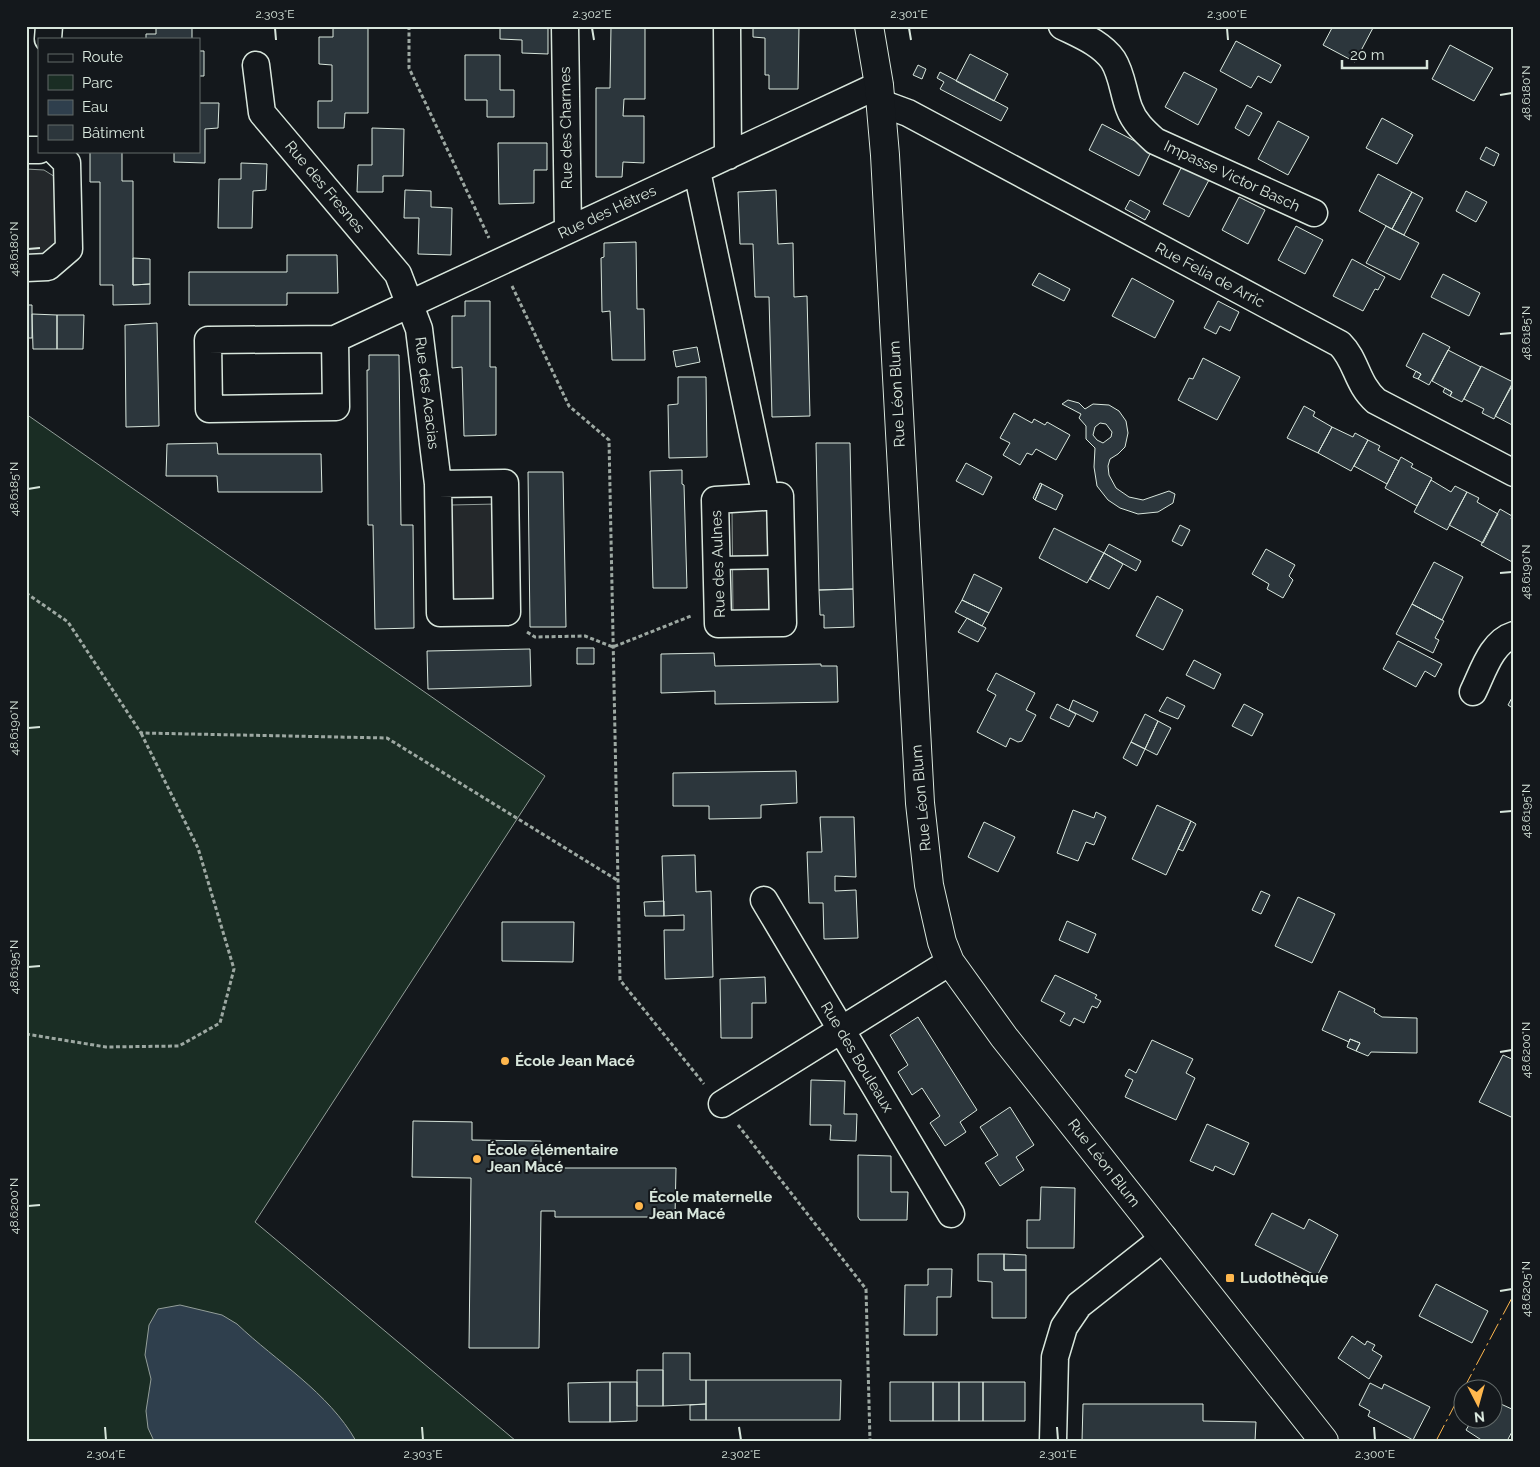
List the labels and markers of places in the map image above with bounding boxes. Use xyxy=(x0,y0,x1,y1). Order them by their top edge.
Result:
place label: École Jean Macé xyxy=(515,1052,635,1070)
marker: École Jean Macé xyxy=(499,1055,511,1067)
place label: École élémentaire Jean Macé xyxy=(487,1141,618,1176)
marker: École élémentaire Jean Macé xyxy=(471,1153,483,1165)
place label: École maternelle Jean Macé xyxy=(649,1188,772,1223)
marker: École maternelle Jean Macé xyxy=(633,1200,645,1212)
place label: Ludothèque xyxy=(1240,1269,1328,1287)
marker: Ludothèque xyxy=(1224,1272,1236,1284)

